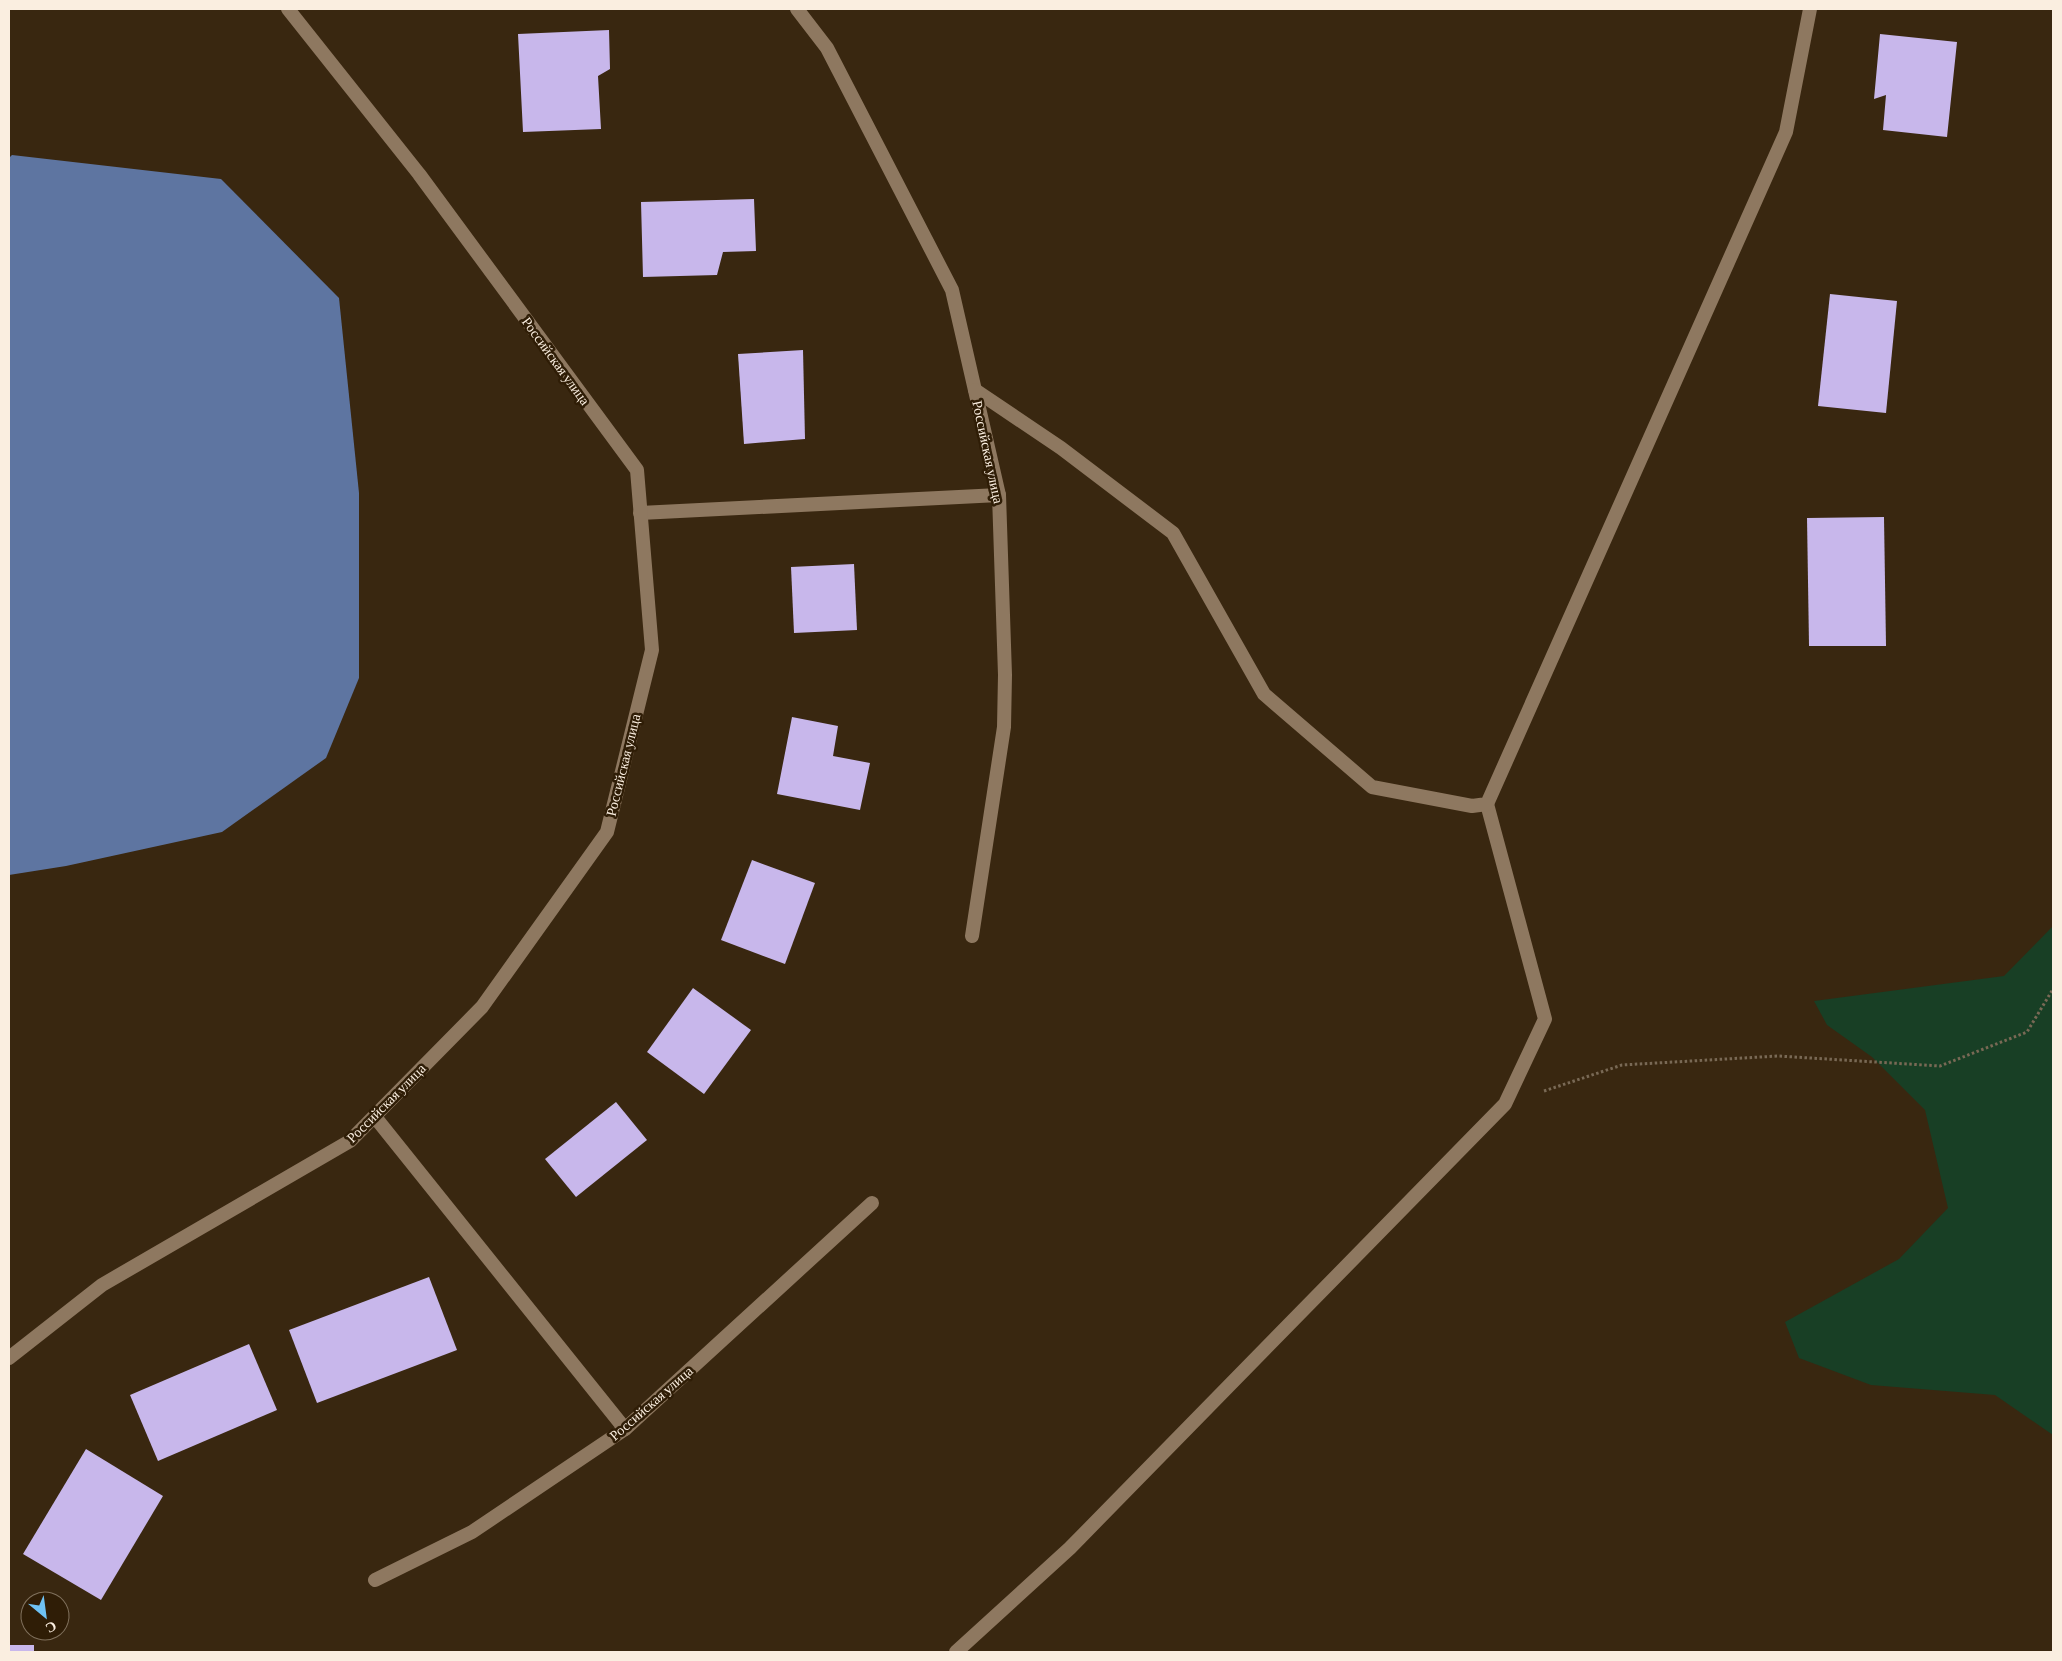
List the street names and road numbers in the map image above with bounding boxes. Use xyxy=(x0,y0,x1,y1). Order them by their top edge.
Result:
street label: Российская улица xyxy=(519,314,594,409)
street label: Российская улица xyxy=(969,399,1007,506)
street label: Российская улица xyxy=(603,711,644,818)
street label: Российская улица xyxy=(343,1060,429,1146)
street label: Российская улица xyxy=(606,1362,696,1443)

